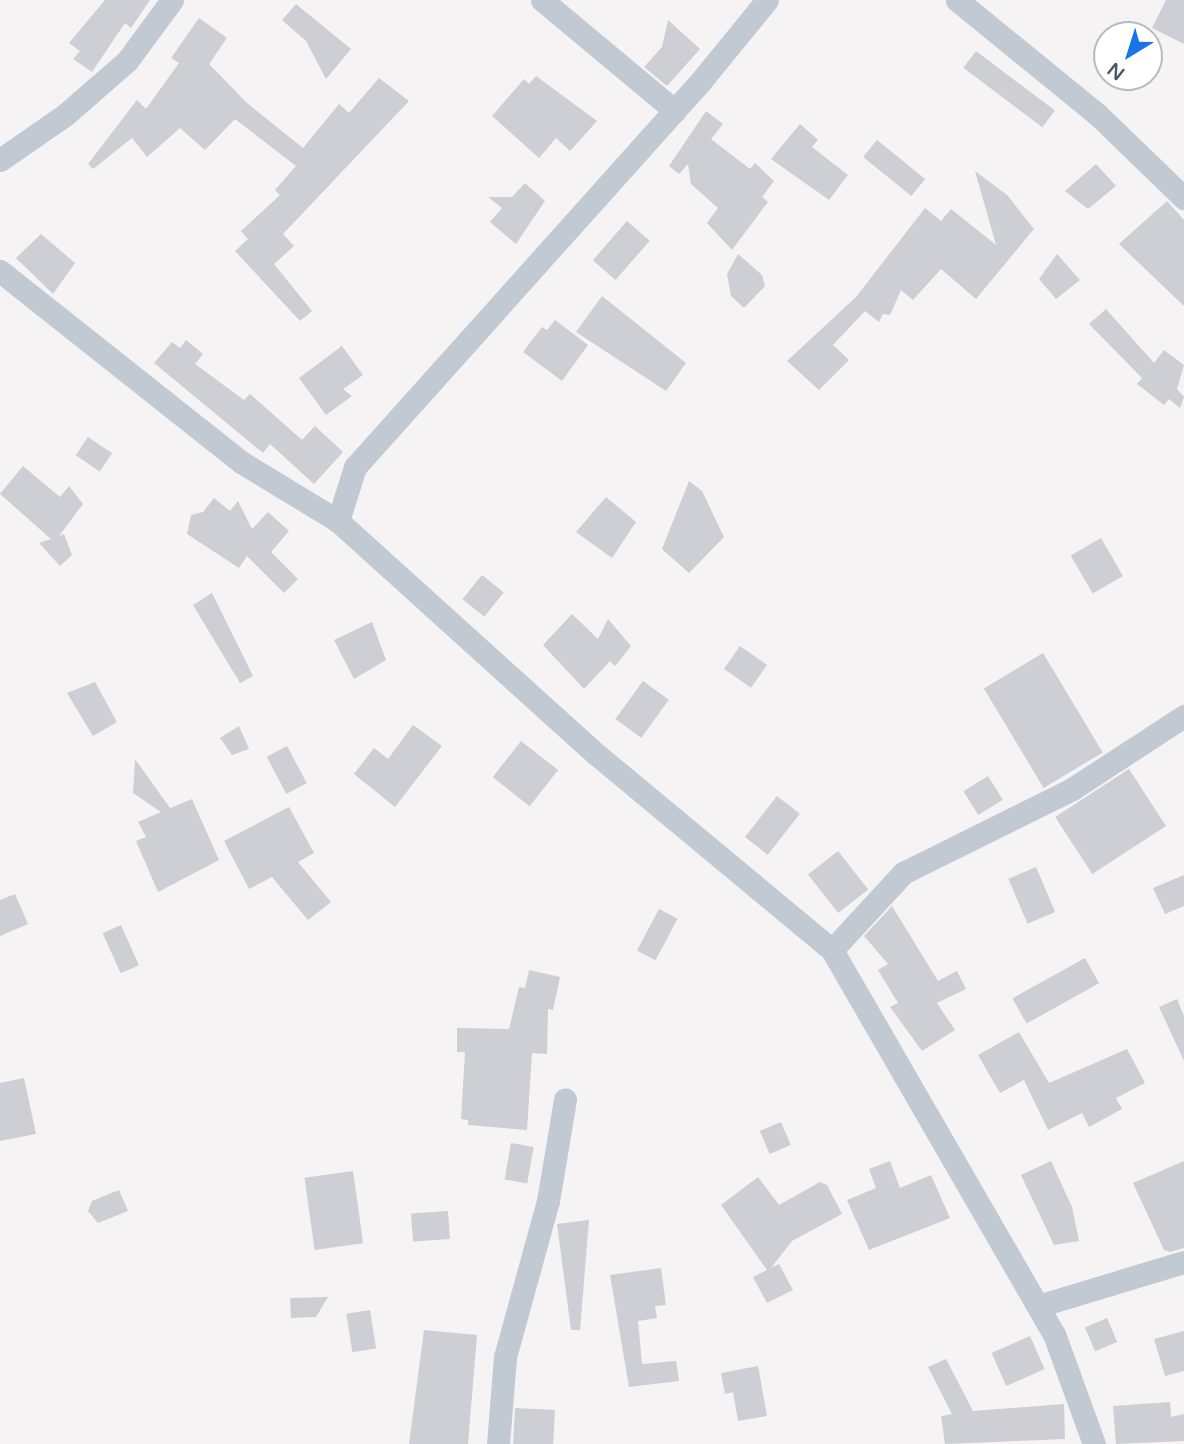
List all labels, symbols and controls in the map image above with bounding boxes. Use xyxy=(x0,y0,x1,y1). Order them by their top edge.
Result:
north arrow xyxy=(1093,21,1163,91)
text: N xyxy=(1104,58,1129,84)

